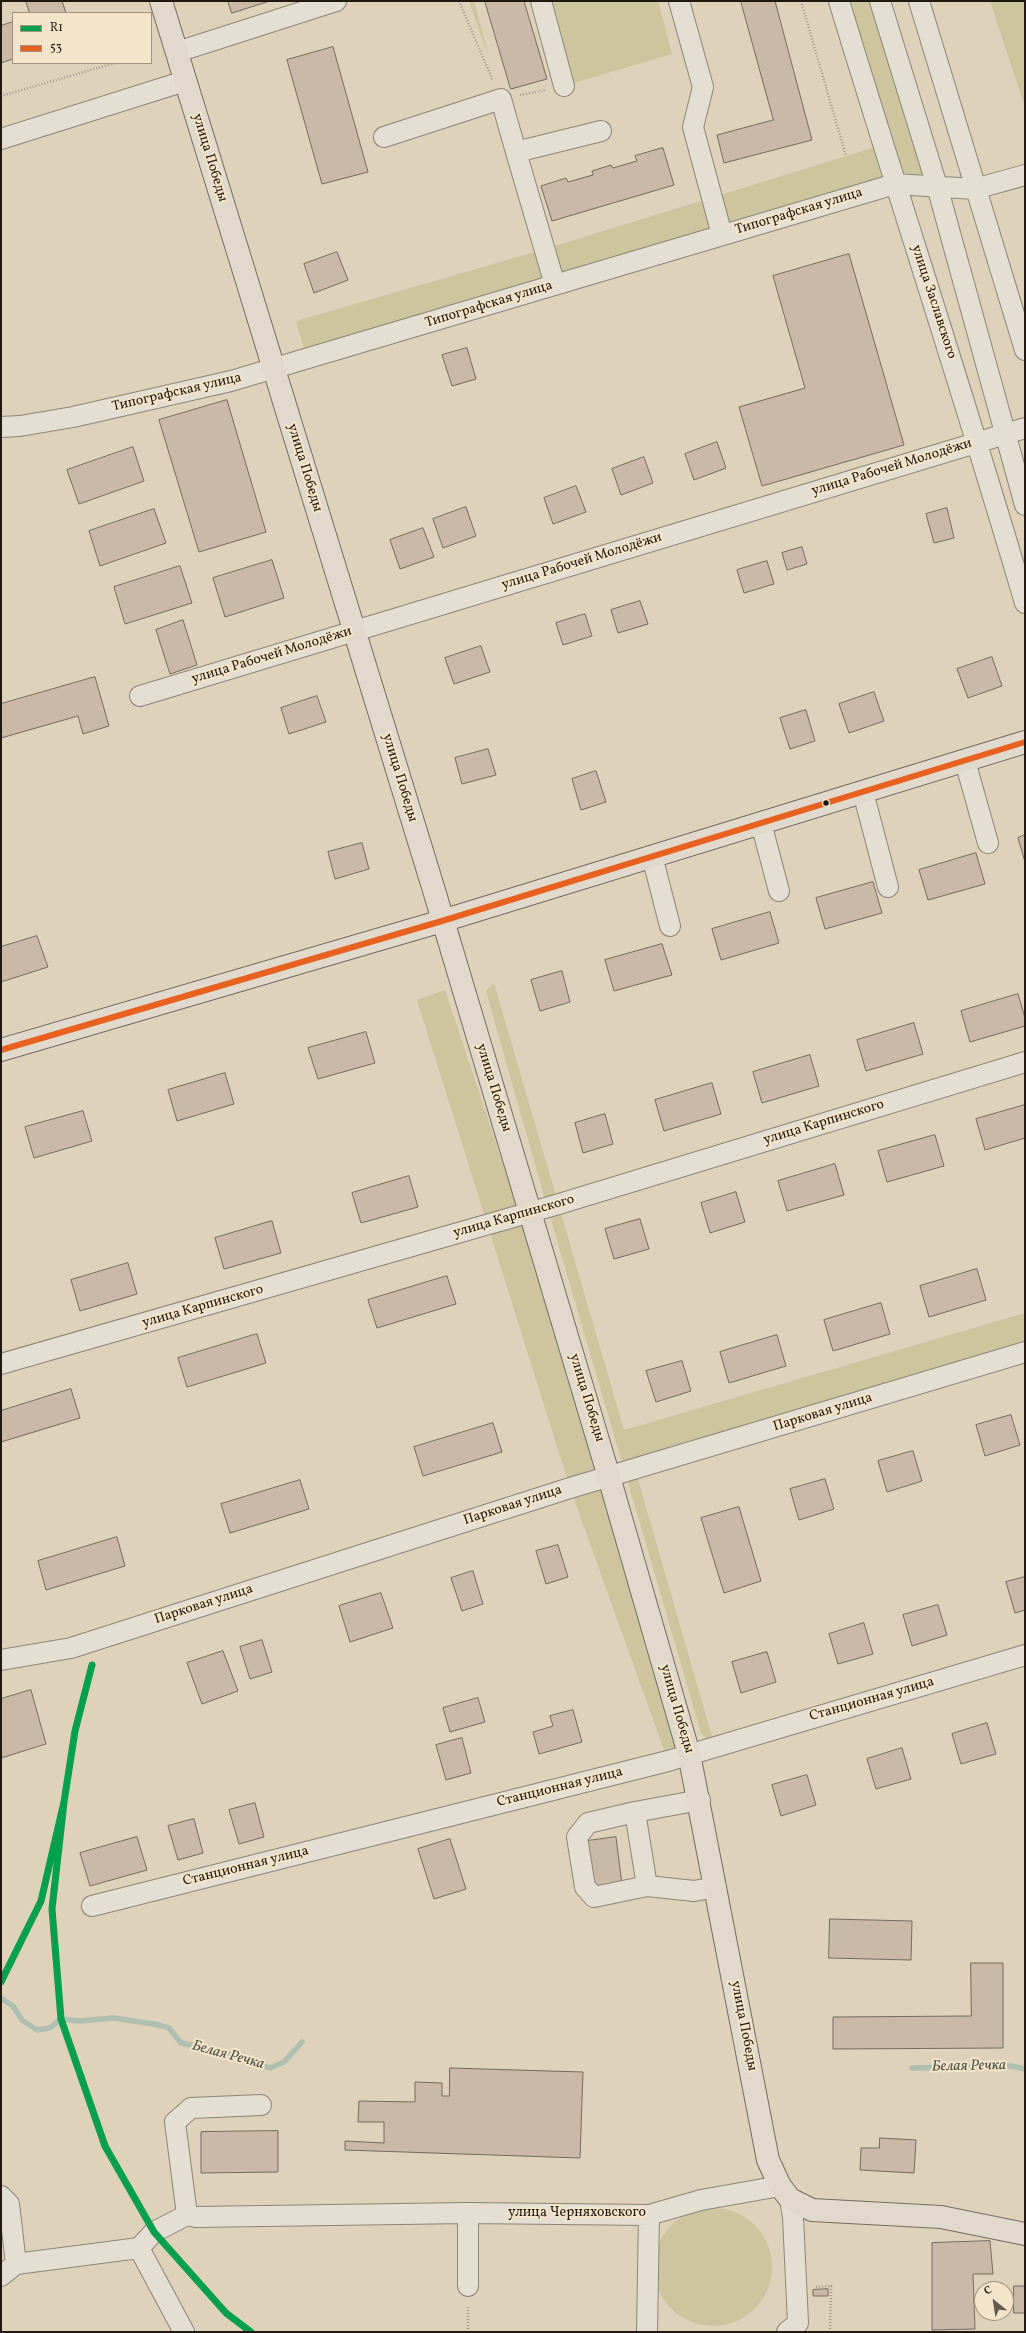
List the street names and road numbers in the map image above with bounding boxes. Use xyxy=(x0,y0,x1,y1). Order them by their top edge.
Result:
street label: улица Победы xyxy=(188,112,230,204)
street label: Типографская улица xyxy=(733,185,865,239)
street label: улица Заславского xyxy=(907,243,959,361)
street label: Типографская улица xyxy=(423,278,555,332)
street label: Типографская улица xyxy=(111,370,243,416)
street label: улица Победы xyxy=(283,422,325,514)
street label: улица Рабочей Молодёжи xyxy=(810,436,974,500)
street label: улица Рабочей Молодёжи xyxy=(500,530,664,594)
street label: улица Рабочей Молодёжи xyxy=(190,624,354,688)
street label: улица Победы xyxy=(378,732,420,824)
street label: улица Победы xyxy=(472,1042,514,1134)
street label: улица Карпинского xyxy=(762,1097,886,1149)
street label: улица Карпинского xyxy=(451,1192,577,1242)
street label: улица Карпинского xyxy=(140,1282,266,1332)
street label: улица Победы xyxy=(565,1352,607,1444)
street label: Парковая улица xyxy=(771,1390,875,1436)
street label: Парковая улица xyxy=(462,1482,564,1530)
street label: Парковая улица xyxy=(153,1581,255,1629)
street label: улица Победы xyxy=(655,1663,697,1755)
street label: Станционная улица xyxy=(808,1674,936,1726)
street label: Станционная улица xyxy=(495,1764,625,1812)
street label: Станционная улица xyxy=(181,1843,311,1891)
street label: улица Победы xyxy=(726,1980,760,2072)
street label: улица Черняховского xyxy=(508,2205,646,2221)

